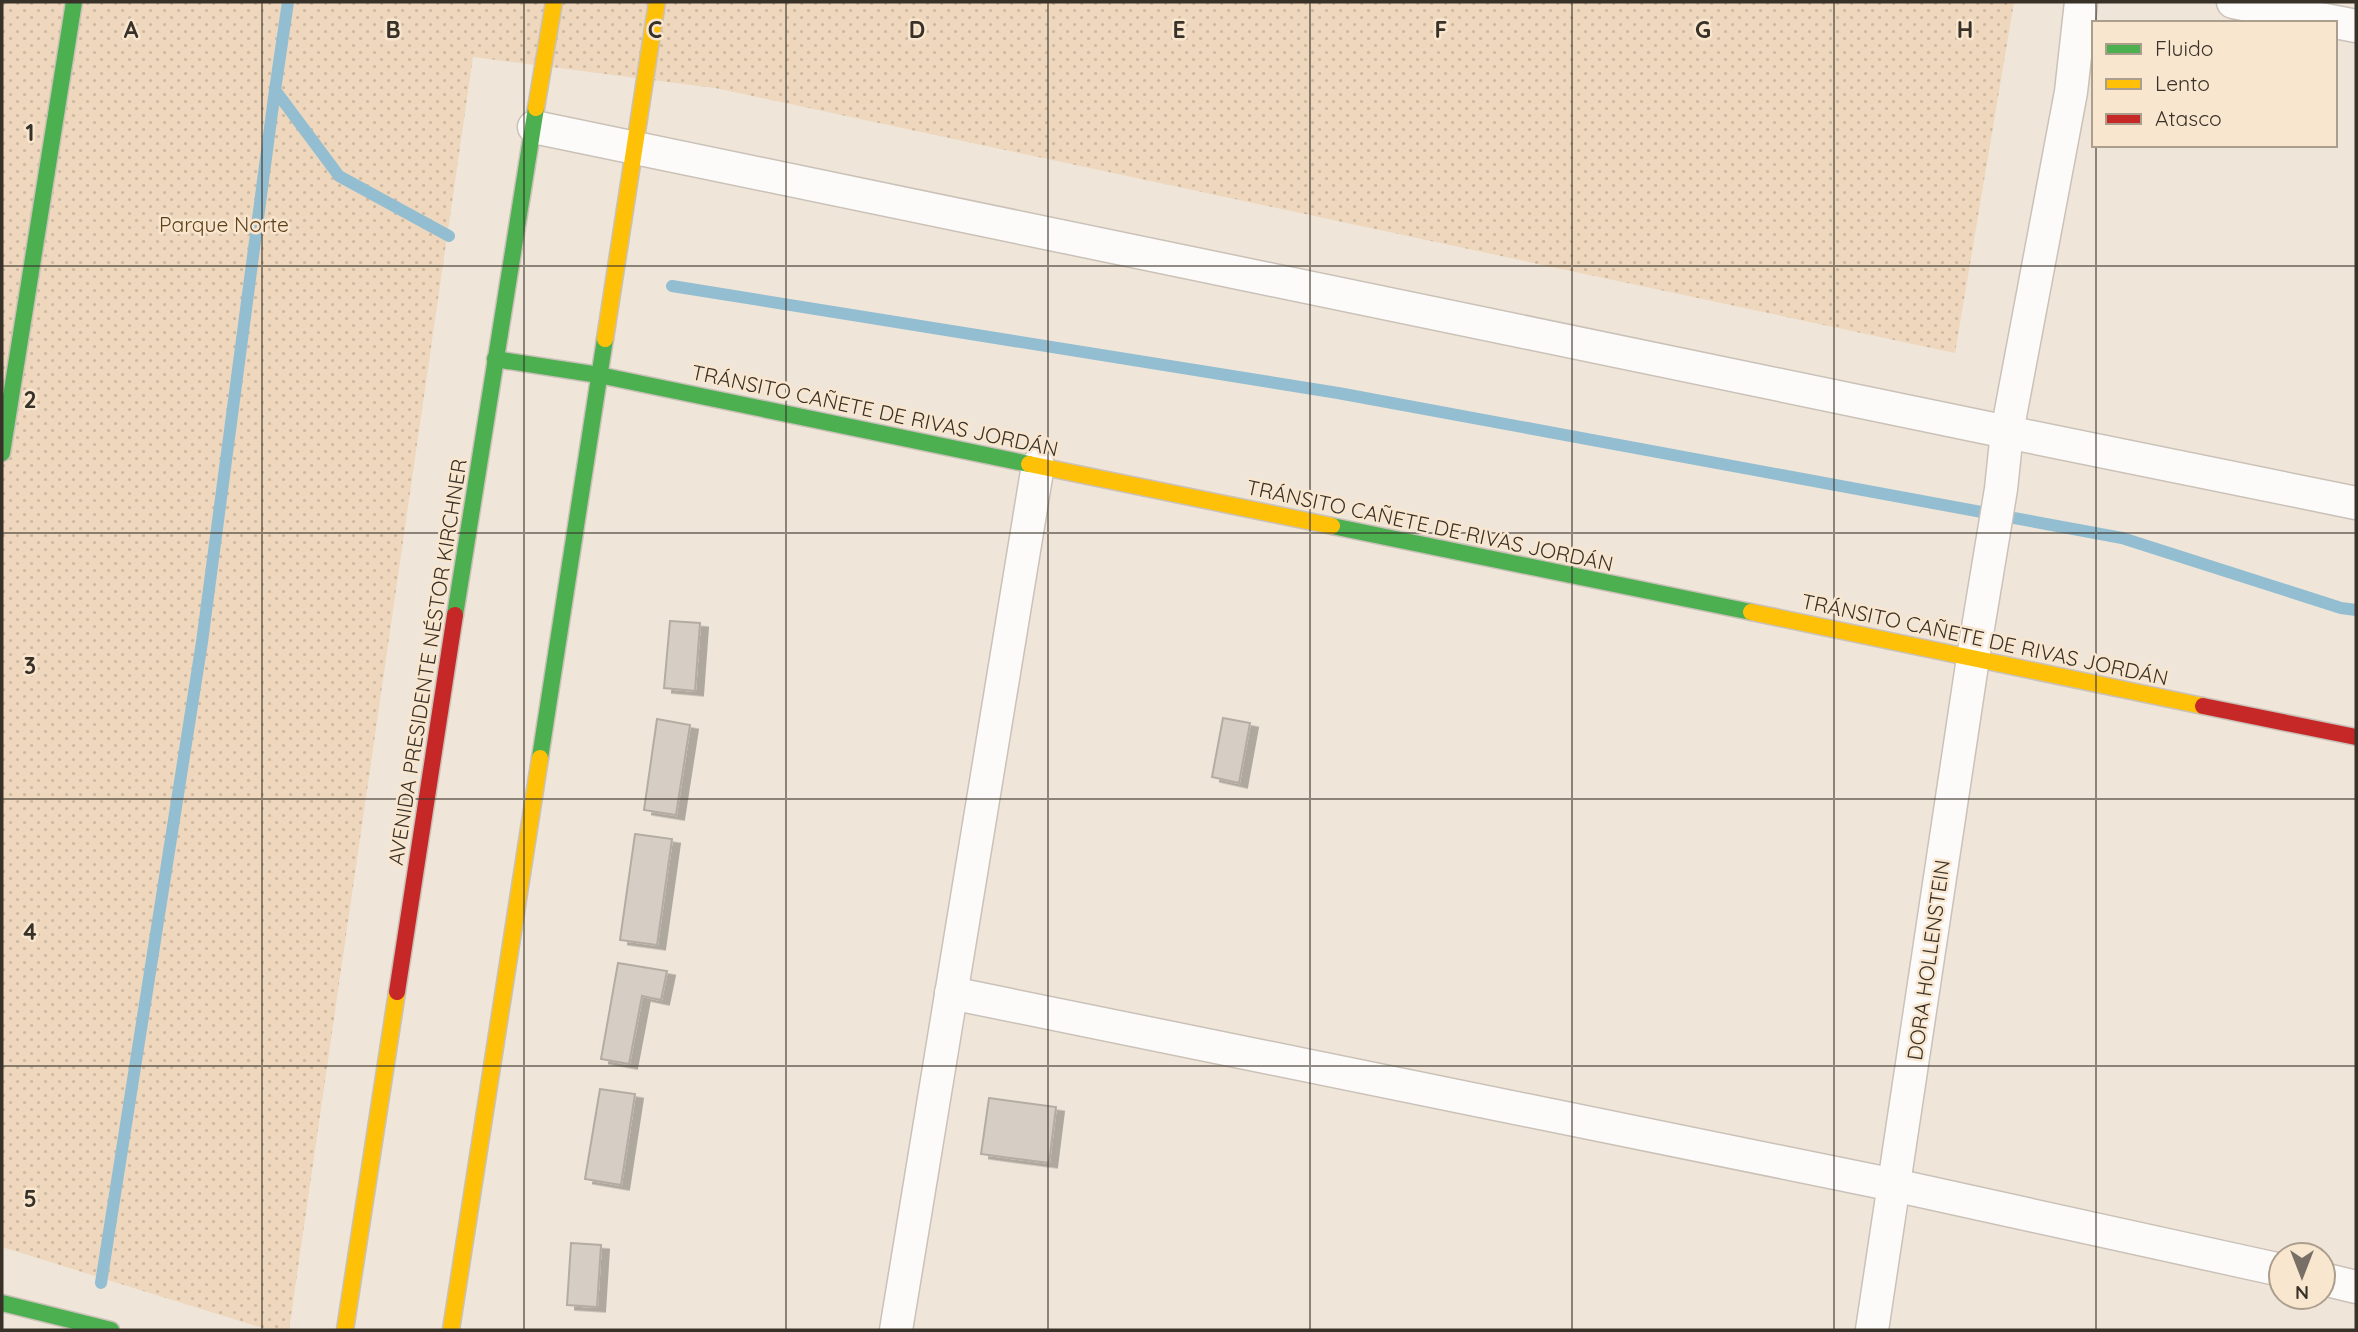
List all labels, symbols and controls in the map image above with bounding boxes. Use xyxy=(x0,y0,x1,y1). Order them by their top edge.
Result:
text: A xyxy=(124,15,139,44)
text: B xyxy=(385,15,401,44)
text: C xyxy=(648,15,662,44)
text: D xyxy=(909,15,925,44)
text: E xyxy=(1172,15,1186,44)
text: F xyxy=(1435,15,1447,44)
text: G xyxy=(1695,15,1711,44)
text: H xyxy=(1957,15,1973,44)
legend xyxy=(2092,21,2337,147)
text: Fluido xyxy=(2155,35,2213,61)
text: Lento xyxy=(2155,70,2210,96)
text: Atasco xyxy=(2155,105,2222,131)
text: 1 xyxy=(26,118,34,147)
park label: Parque Norte xyxy=(159,211,289,237)
street label: TRÁNSITO CAÑETE DE RIVAS JORDÁN xyxy=(689,358,1061,462)
text: 2 xyxy=(23,385,37,414)
street label: AVENIDA PRESIDENTE NÉSTOR KIRCHNER xyxy=(382,457,472,867)
street label: TRÁNSITO CAÑETE DE RIVAS JORDÁN xyxy=(1244,473,1616,577)
street label: TRÁNSITO CAÑETE DE RIVAS JORDÁN xyxy=(1799,587,2171,691)
text: 3 xyxy=(24,651,36,680)
street label: DORA HOLLENSTEIN xyxy=(1901,858,1955,1062)
text: 4 xyxy=(23,917,37,946)
text: 5 xyxy=(23,1184,37,1213)
north arrow xyxy=(2267,1241,2337,1311)
text: N xyxy=(2295,1281,2309,1305)

